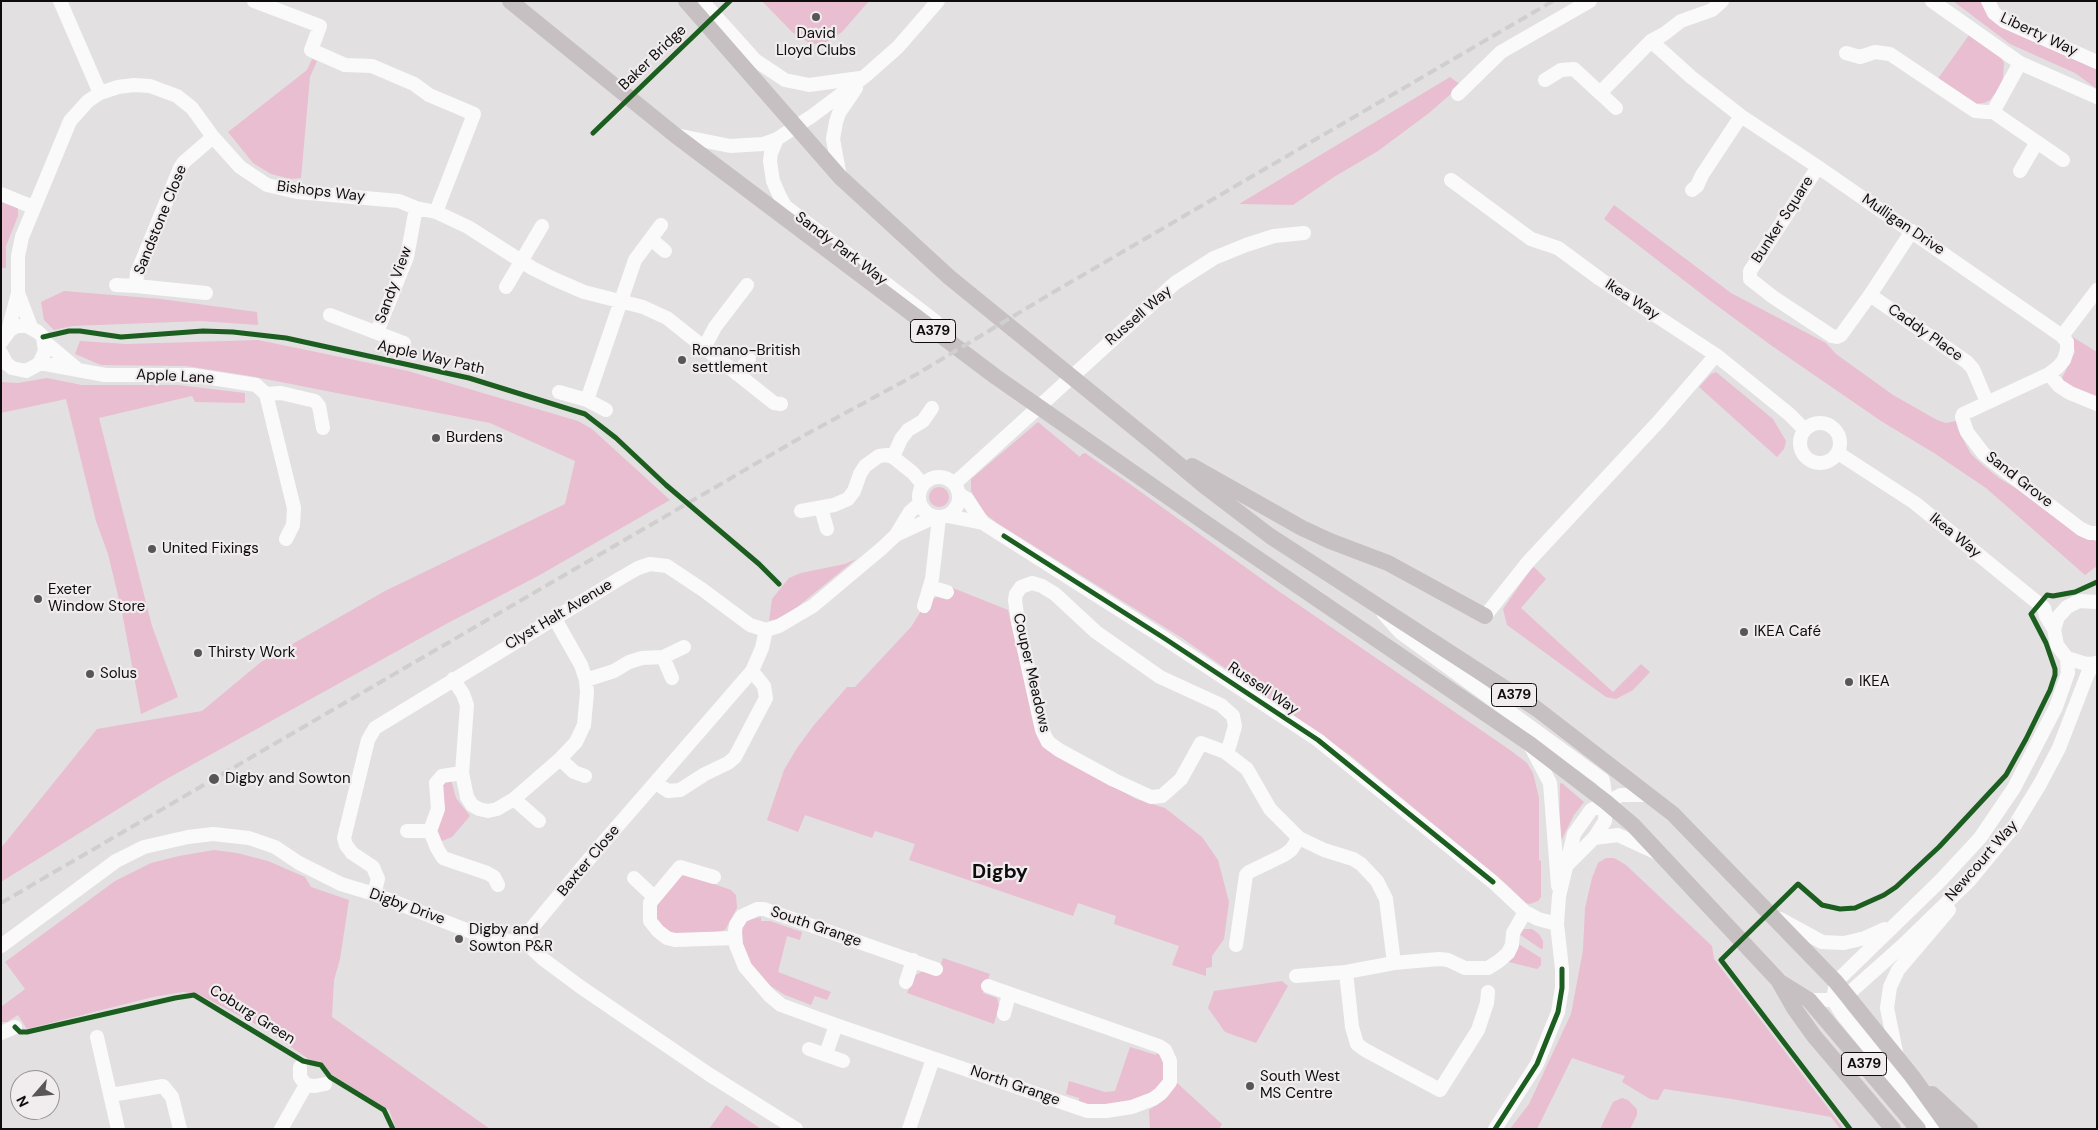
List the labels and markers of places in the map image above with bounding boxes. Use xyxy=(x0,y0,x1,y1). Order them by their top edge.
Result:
marker: David Lloyd Clubs xyxy=(810,11,822,23)
place label: David Lloyd Clubs xyxy=(776,25,856,60)
place label: Romano-British settlement xyxy=(692,342,800,377)
marker: Romano-British settlement xyxy=(676,354,688,366)
place label: Burdens xyxy=(446,429,503,447)
marker: Burdens xyxy=(430,432,442,444)
place label: United Fixings xyxy=(162,540,259,558)
marker: United Fixings xyxy=(146,543,158,555)
place label: Exeter Window Store xyxy=(48,581,145,616)
marker: Exeter Window Store xyxy=(32,593,44,605)
place label: IKEA Café xyxy=(1754,623,1821,641)
marker: IKEA Café xyxy=(1738,626,1750,638)
place label: Thirsty Work xyxy=(208,644,295,662)
marker: Thirsty Work xyxy=(192,647,204,659)
place label: Solus xyxy=(100,665,137,683)
marker: Solus xyxy=(84,668,96,680)
place label: IKEA xyxy=(1859,673,1890,691)
marker: IKEA xyxy=(1843,676,1855,688)
place label: Digby and Sowton xyxy=(225,770,351,788)
marker: Digby and Sowton xyxy=(207,772,221,786)
place label: Digby and Sowton P&R xyxy=(469,921,553,956)
marker: Digby and Sowton P&R xyxy=(453,933,465,945)
place label: South West MS Centre xyxy=(1260,1068,1340,1103)
marker: South West MS Centre xyxy=(1244,1080,1256,1092)

